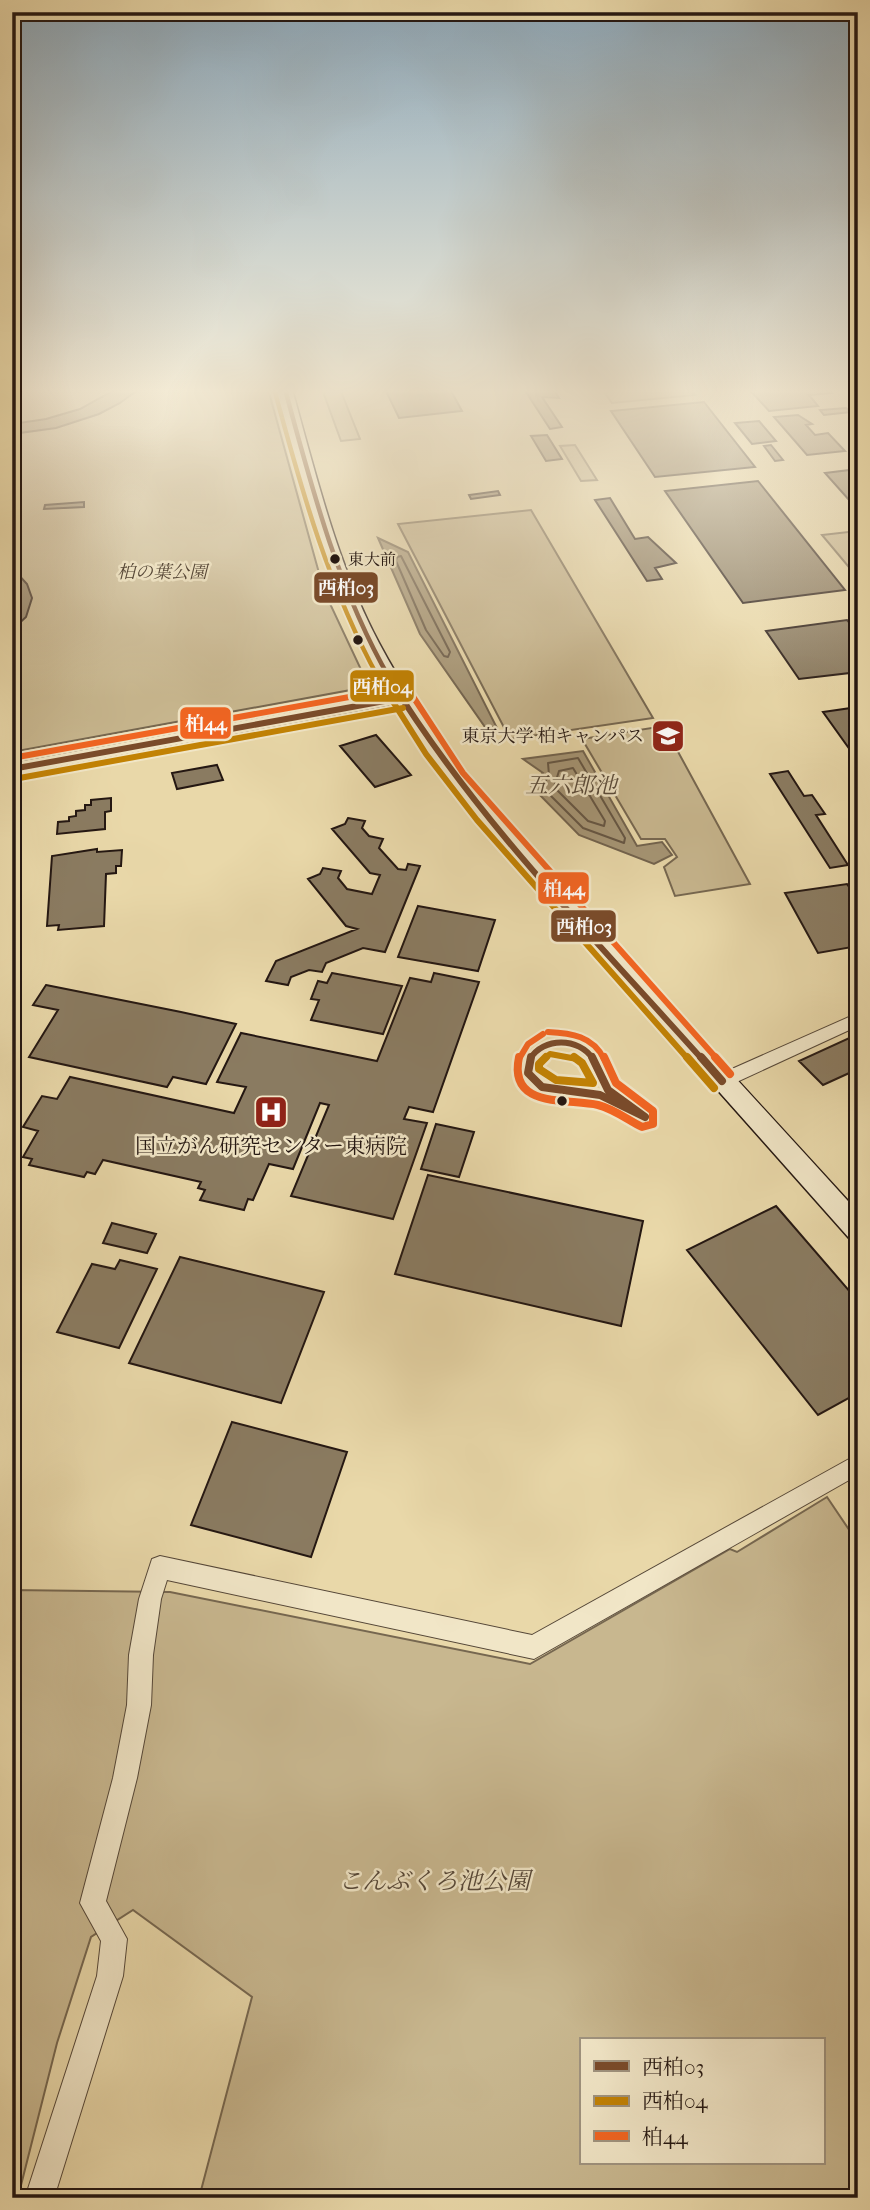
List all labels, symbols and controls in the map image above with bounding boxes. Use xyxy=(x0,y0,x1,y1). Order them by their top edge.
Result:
place label: 東大前 xyxy=(348,550,396,569)
marker: 東大前 xyxy=(328,552,342,566)
park label: 柏の葉公園 xyxy=(117,562,210,583)
line badge: 西柏03 xyxy=(313,571,379,604)
text: 西柏03 xyxy=(318,577,374,599)
unlabelled marker xyxy=(351,633,365,647)
line badge: 西柏04 xyxy=(349,669,415,703)
text: 西柏04 xyxy=(352,676,413,698)
line badge: 柏44 xyxy=(179,706,232,740)
text: 柏44 xyxy=(185,713,228,735)
school or university icon: 東京大学 柏キャンパス xyxy=(649,717,687,755)
place label: 東京大学 柏キャンパス xyxy=(461,726,644,747)
water label: 五六郎池 xyxy=(525,772,620,799)
line badge: 柏44 xyxy=(537,871,590,905)
text: 柏44 xyxy=(543,878,586,900)
line badge: 西柏03 xyxy=(550,909,617,943)
text: 西柏03 xyxy=(556,916,612,938)
hospital icon: 国立がん研究センター東病院 xyxy=(252,1093,290,1131)
unlabelled marker xyxy=(555,1094,569,1108)
place label: 国立がん研究センター東病院 xyxy=(135,1134,407,1158)
park label: こんぶくろ池公園 xyxy=(338,1867,534,1895)
legend xyxy=(580,2038,824,2164)
text: 西柏03 xyxy=(642,2055,704,2079)
text: 西柏04 xyxy=(642,2089,708,2113)
text: 柏44 xyxy=(642,2125,689,2149)

